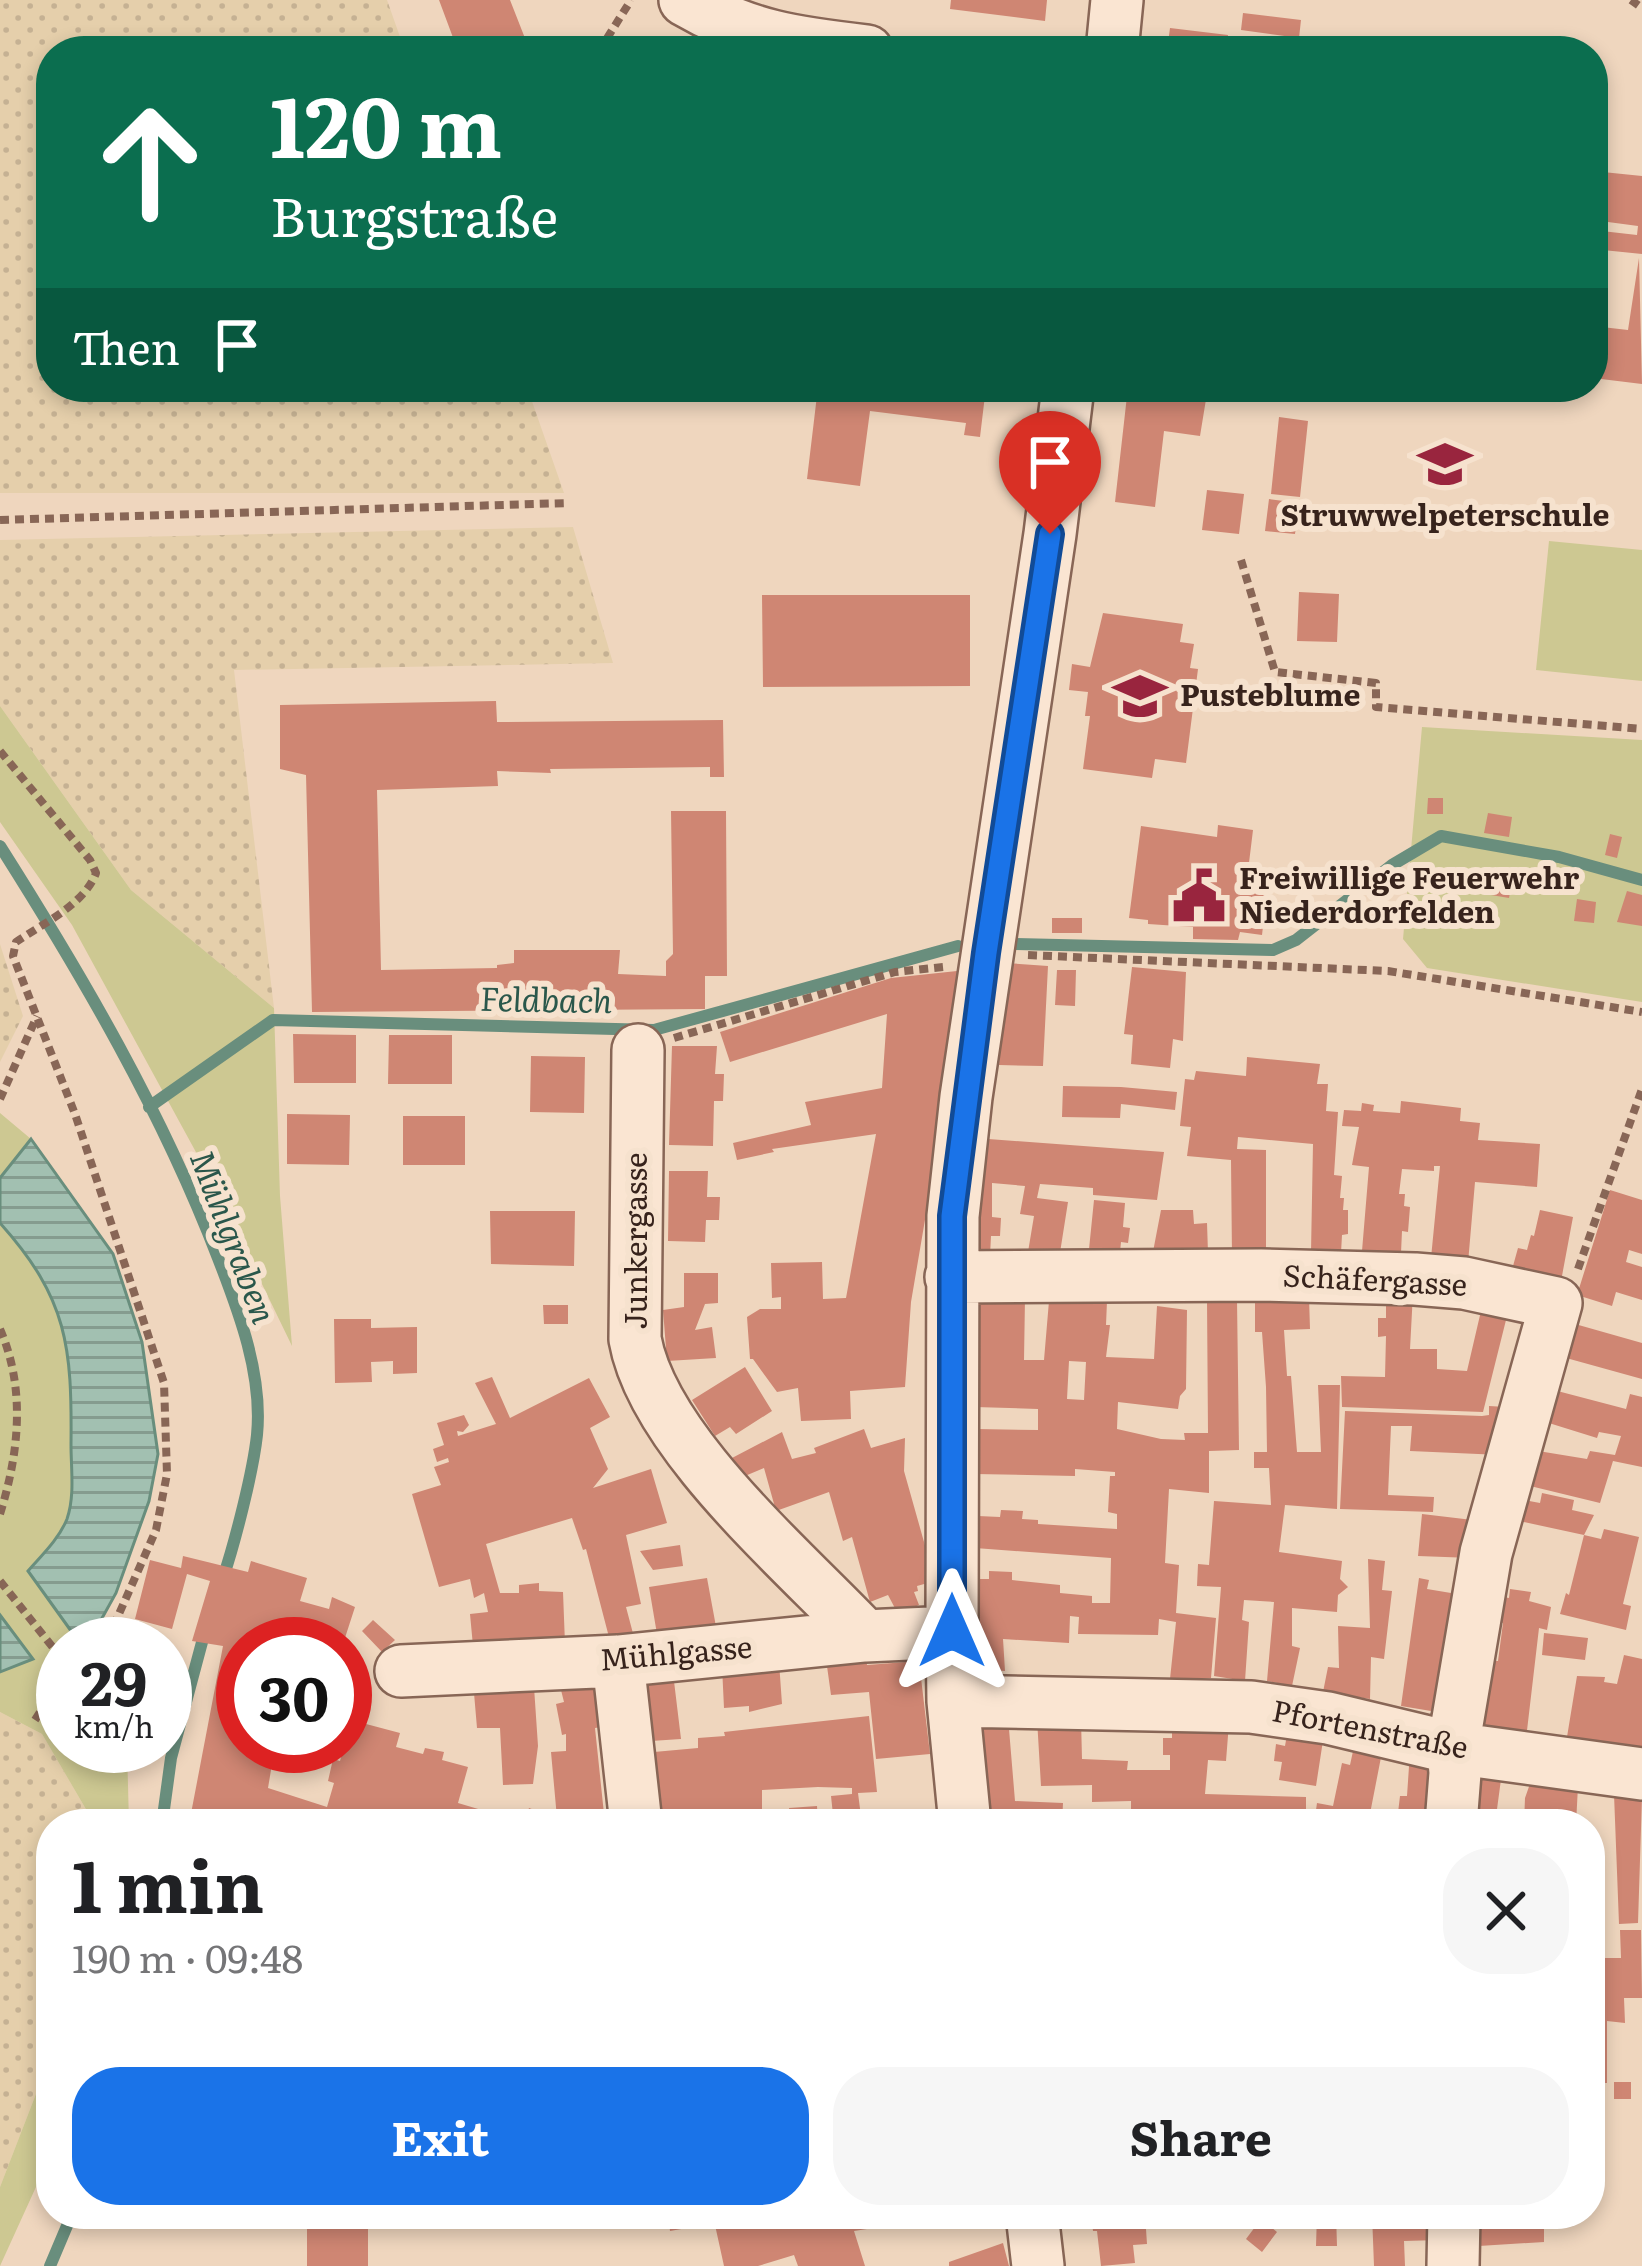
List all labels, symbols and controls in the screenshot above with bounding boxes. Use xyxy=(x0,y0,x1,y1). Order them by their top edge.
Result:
text: 120 m xyxy=(270,59,502,184)
icon: ahead xyxy=(72,84,228,240)
text: Burgstraße xyxy=(270,173,558,254)
text: Then xyxy=(72,312,180,379)
icon: arrive xyxy=(204,312,270,378)
pin xyxy=(999,411,1101,534)
icon: arrive xyxy=(1017,429,1083,495)
school or university icon: Struwwelpeterschule xyxy=(1416,435,1474,493)
place label: Struwwelpeterschule xyxy=(1280,491,1610,535)
school or university icon: Pusteblume xyxy=(1111,667,1169,725)
place label: Pusteblume xyxy=(1180,671,1361,715)
place label: Freiwillige Feuerwehr Niederdorfelden xyxy=(1239,854,1579,932)
public building icon: Freiwillige Feuerwehr Niederdorfelden xyxy=(1170,867,1228,925)
water label: Feldbach xyxy=(480,972,613,1023)
water label: Mühlgraben xyxy=(180,1142,291,1330)
street label: Junkergasse xyxy=(612,1152,656,1330)
street label: Schäfergasse xyxy=(1282,1251,1468,1305)
position arrow xyxy=(889,1568,1015,1694)
speed limit sign: 30 xyxy=(216,1617,372,1773)
street label: Mühlgasse xyxy=(598,1622,754,1680)
text: 29 xyxy=(81,1635,147,1724)
street label: Pfortenstraße xyxy=(1269,1687,1472,1768)
text: km/h xyxy=(74,1703,154,1747)
text: 1 min xyxy=(72,1828,264,1935)
button: close xyxy=(1443,1848,1569,1974)
text: 190 m · 09:48 xyxy=(72,1927,303,1985)
button: Exit xyxy=(72,2067,809,2205)
button: Share xyxy=(833,2067,1569,2205)

